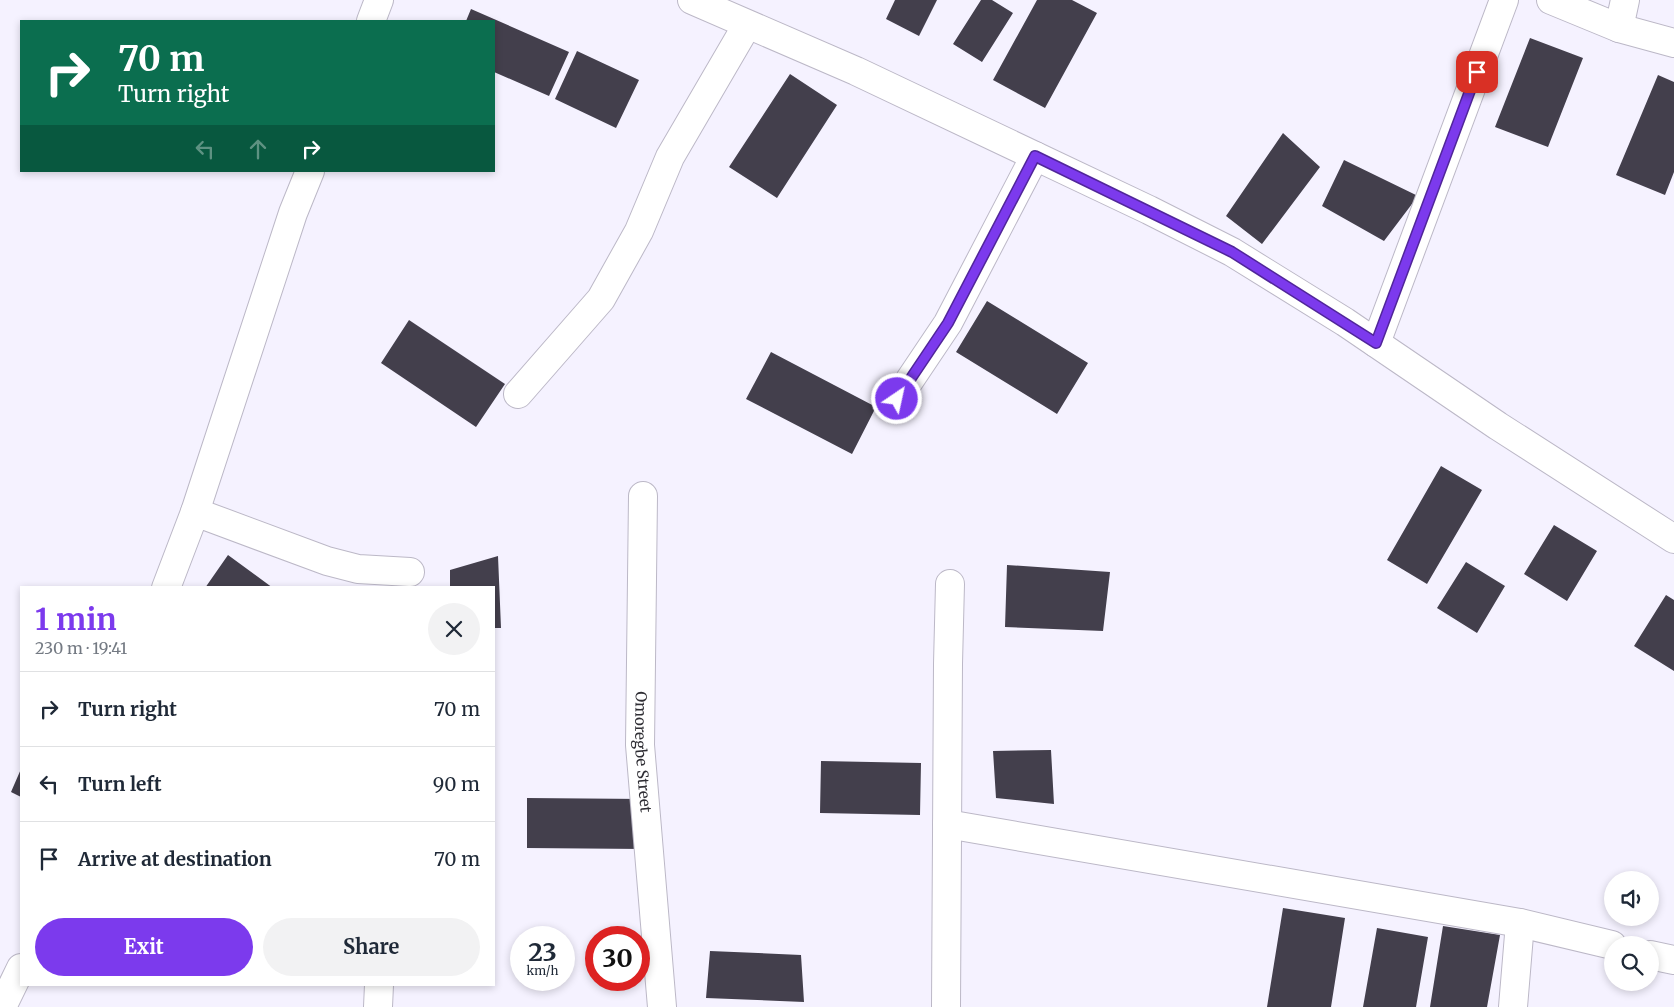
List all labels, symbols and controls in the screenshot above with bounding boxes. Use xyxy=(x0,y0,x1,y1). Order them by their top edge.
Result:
text: 70 m xyxy=(118,37,205,81)
icon: right xyxy=(35,40,100,105)
pin xyxy=(1456,51,1498,93)
icon: arrive xyxy=(1463,58,1491,86)
text: Turn right xyxy=(118,80,229,108)
icon: left xyxy=(191,135,219,163)
icon: ahead xyxy=(244,135,272,163)
icon: right xyxy=(297,135,325,163)
position arrow xyxy=(870,372,922,424)
text: 1 min xyxy=(35,600,117,638)
button: close xyxy=(428,603,480,655)
text: 230 m · 19:41 xyxy=(35,638,127,658)
street label: Omoregbe Street xyxy=(631,691,656,813)
icon: right xyxy=(35,695,63,723)
text: Turn right xyxy=(78,697,177,721)
text: 70 m xyxy=(434,697,480,721)
icon: left xyxy=(35,770,63,798)
text: Turn left xyxy=(78,772,162,796)
text: 90 m xyxy=(433,772,480,796)
icon: arrive xyxy=(35,845,63,873)
text: Arrive at destination xyxy=(78,847,272,871)
text: 70 m xyxy=(434,847,480,871)
map controls xyxy=(1604,871,1659,991)
button: sound xyxy=(1604,871,1659,926)
button: Exit xyxy=(35,918,253,976)
button: Share xyxy=(263,918,480,976)
speed limit sign: 30 xyxy=(585,926,650,991)
text: 23 xyxy=(528,936,557,968)
button: search xyxy=(1604,936,1659,991)
text: km/h xyxy=(527,963,558,978)

